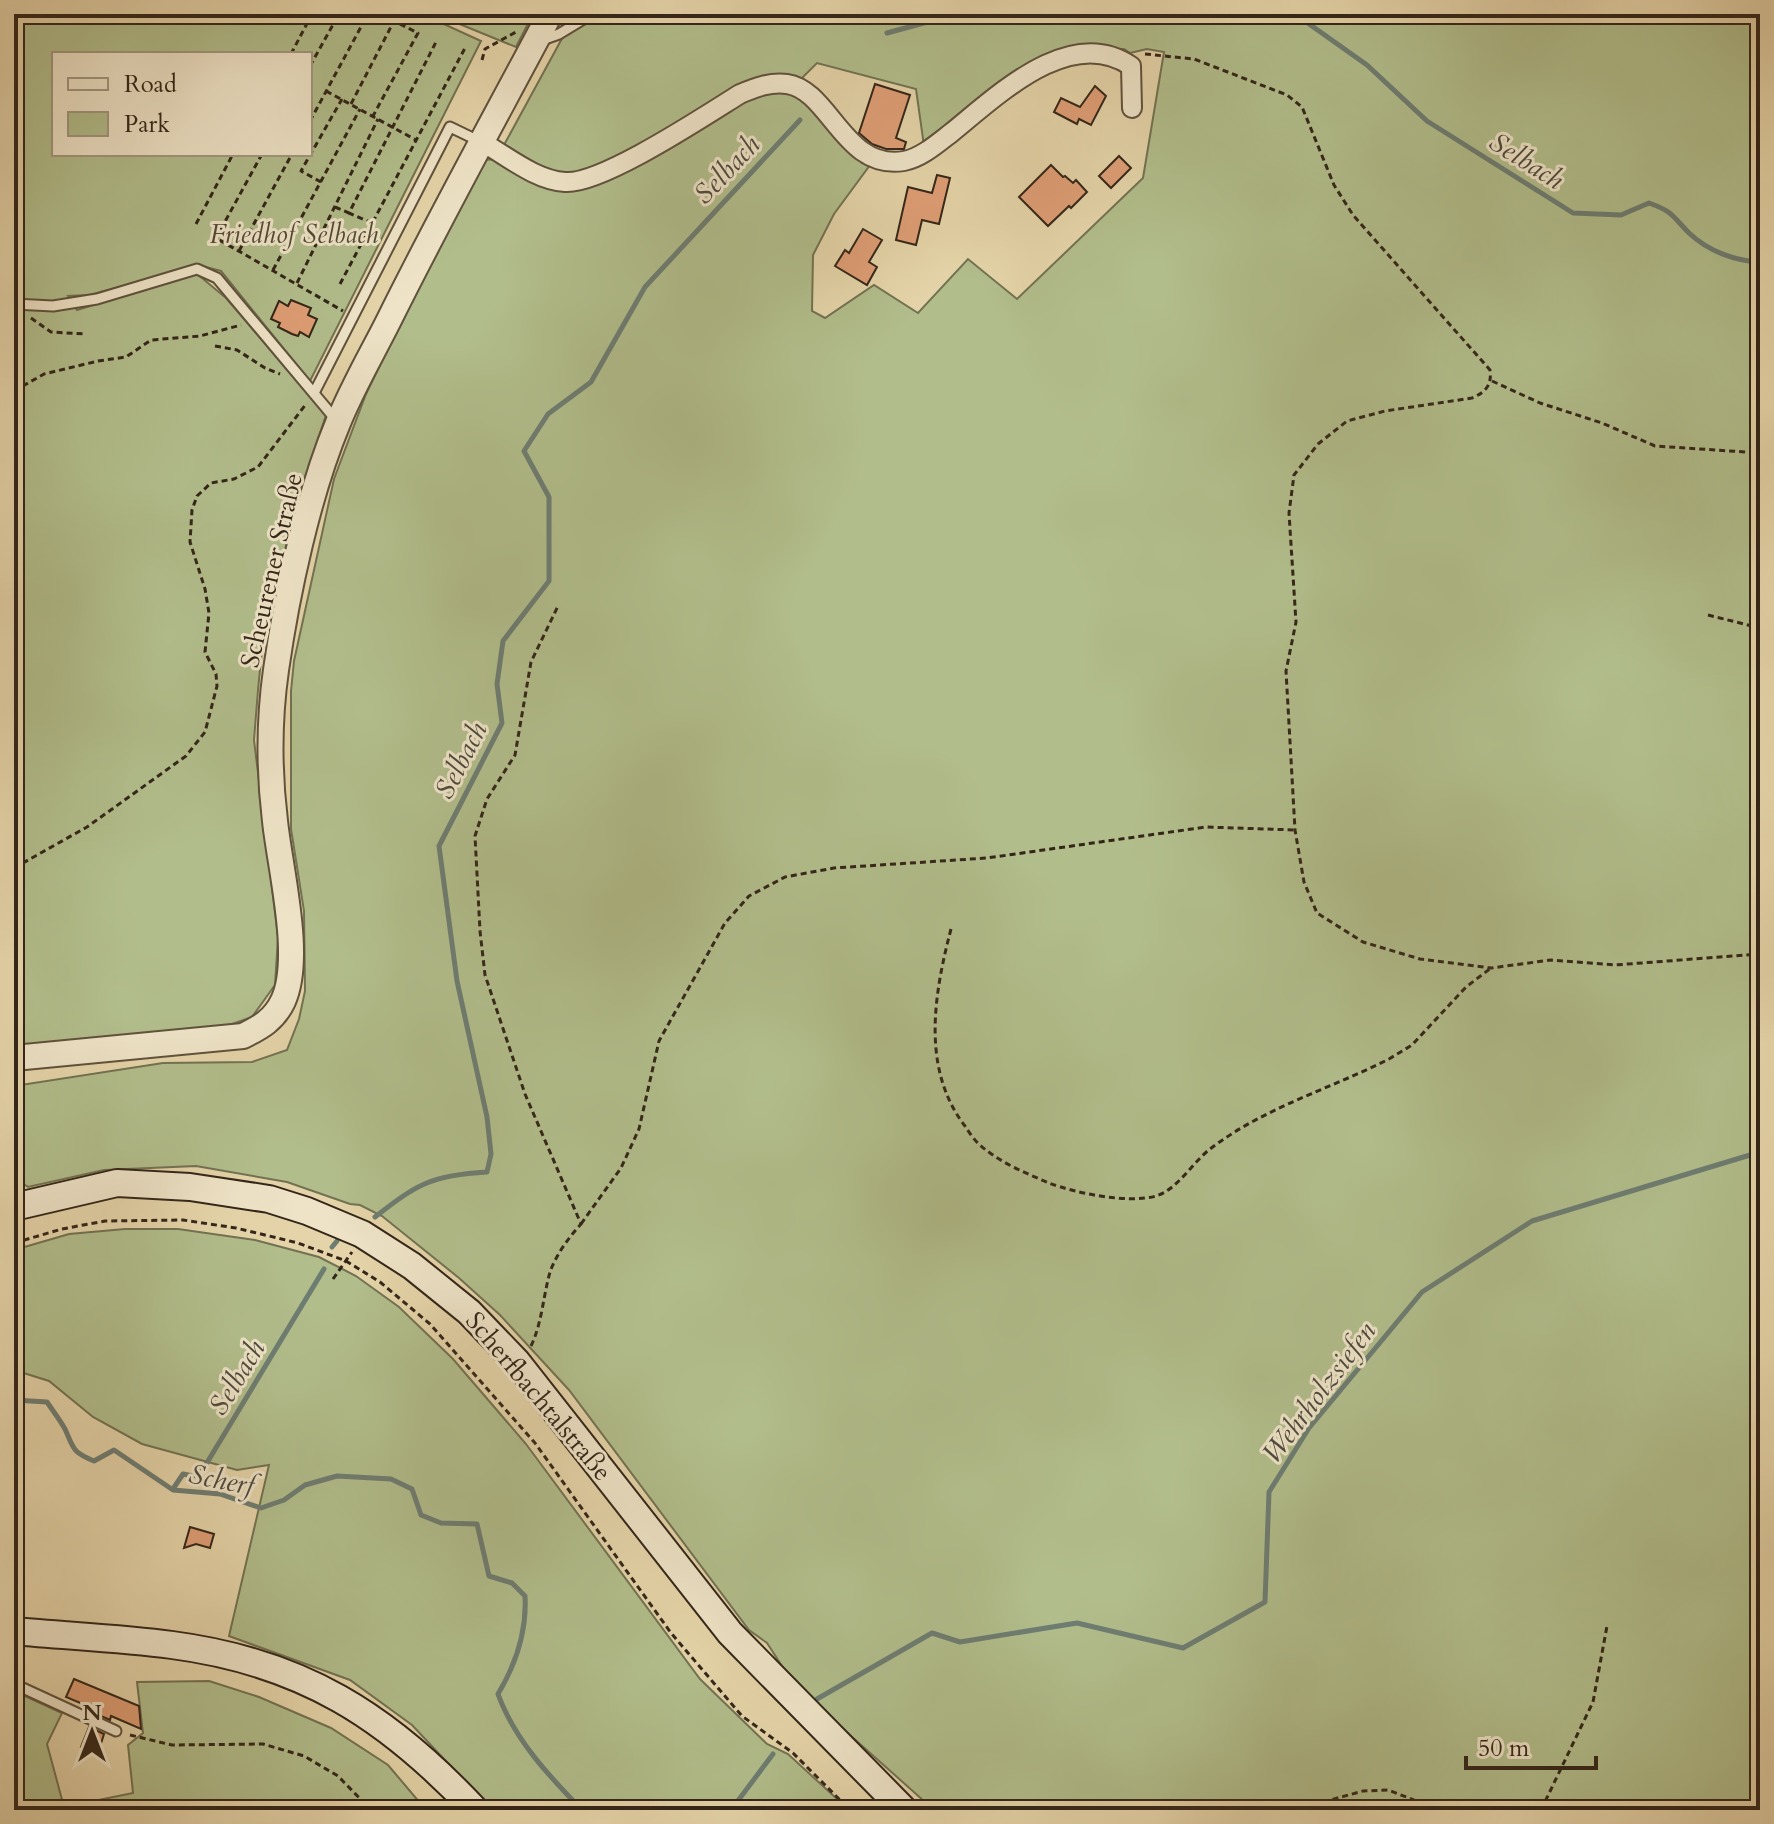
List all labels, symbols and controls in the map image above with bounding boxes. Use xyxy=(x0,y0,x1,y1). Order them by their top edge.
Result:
legend xyxy=(52,52,312,156)
text: Road xyxy=(124,68,177,101)
text: Park xyxy=(124,108,170,141)
water label: Selbach xyxy=(1482,123,1572,199)
water label: Selbach xyxy=(685,127,769,212)
park label: Friedhof Selbach xyxy=(210,217,379,252)
street label: Scheurener Straße xyxy=(232,469,311,671)
water label: Selbach xyxy=(425,715,497,805)
street label: Scherfbachtalstraße xyxy=(458,1304,620,1488)
water label: Wehrholzsiefen xyxy=(1253,1314,1385,1471)
water label: Selbach xyxy=(200,1332,274,1422)
water label: Scherf xyxy=(186,1455,264,1506)
north arrow xyxy=(52,1692,132,1772)
text: N xyxy=(82,1698,102,1728)
scale bar xyxy=(1466,1720,1596,1770)
text: 50 m xyxy=(1478,1732,1530,1765)

